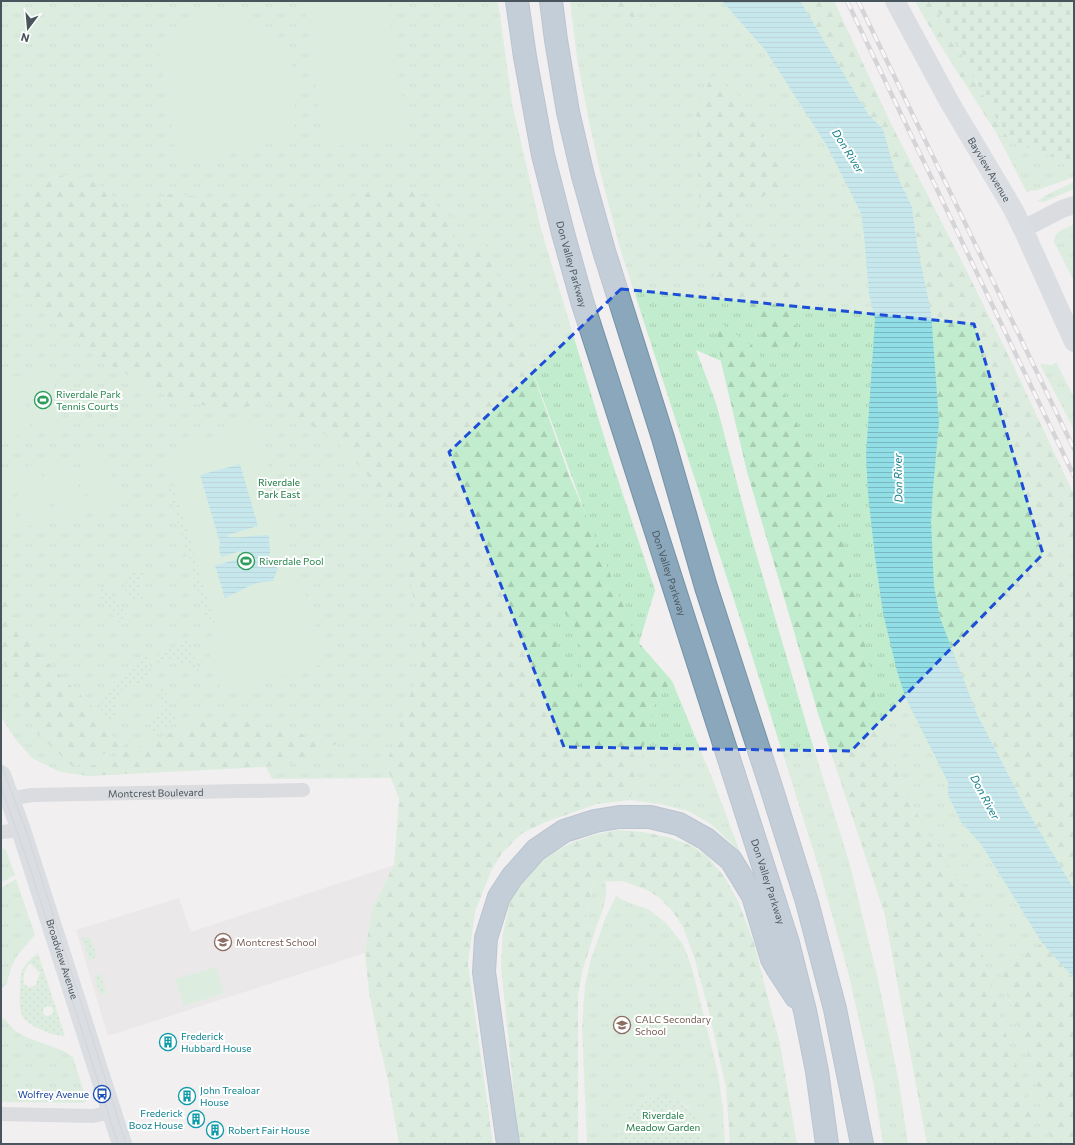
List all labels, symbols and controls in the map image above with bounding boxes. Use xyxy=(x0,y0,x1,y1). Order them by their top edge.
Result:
north arrow xyxy=(8,8,48,48)
text: N xyxy=(19,31,31,45)
water label: Don River xyxy=(830,127,867,175)
street label: Bayview Avenue xyxy=(966,135,1013,204)
street label: Don Valley Parkway xyxy=(554,220,590,309)
place label: Riverdale Park Tennis Courts xyxy=(56,388,122,412)
sports icon: Riverdale Park Tennis Courts xyxy=(33,390,53,410)
water label: Don River xyxy=(891,453,904,503)
park label: Riverdale Park East xyxy=(258,476,300,500)
street label: Don Valley Parkway xyxy=(650,529,689,617)
sports icon: Riverdale Pool xyxy=(236,551,256,571)
place label: Riverdale Pool xyxy=(259,555,324,567)
water label: Don River xyxy=(968,772,1003,822)
street label: Montcrest Boulevard xyxy=(108,786,204,800)
street label: Don Valley Parkway xyxy=(749,837,788,926)
street label: Broadview Avenue xyxy=(44,917,81,1001)
school or university icon: Montcrest School xyxy=(213,932,233,952)
place label: Montcrest School xyxy=(236,936,317,948)
place label: CALC Secondary School xyxy=(635,1013,711,1037)
school or university icon: CALC Secondary School xyxy=(612,1015,632,1035)
place label: Frederick Hubbard House xyxy=(181,1030,252,1054)
building icon: Frederick Hubbard House xyxy=(158,1032,178,1052)
bus stop icon: Wolfrey Avenue xyxy=(92,1084,112,1104)
place label: John Trealoar House xyxy=(200,1084,260,1108)
building icon: John Trealoar House xyxy=(177,1086,197,1106)
place label: Wolfrey Avenue xyxy=(18,1088,89,1100)
place label: Frederick Booz House xyxy=(129,1107,184,1131)
building icon: Frederick Booz House xyxy=(186,1109,206,1129)
park label: Riverdale Meadow Garden xyxy=(626,1109,700,1133)
building icon: Robert Fair House xyxy=(205,1120,225,1140)
place label: Robert Fair House xyxy=(228,1124,310,1136)

